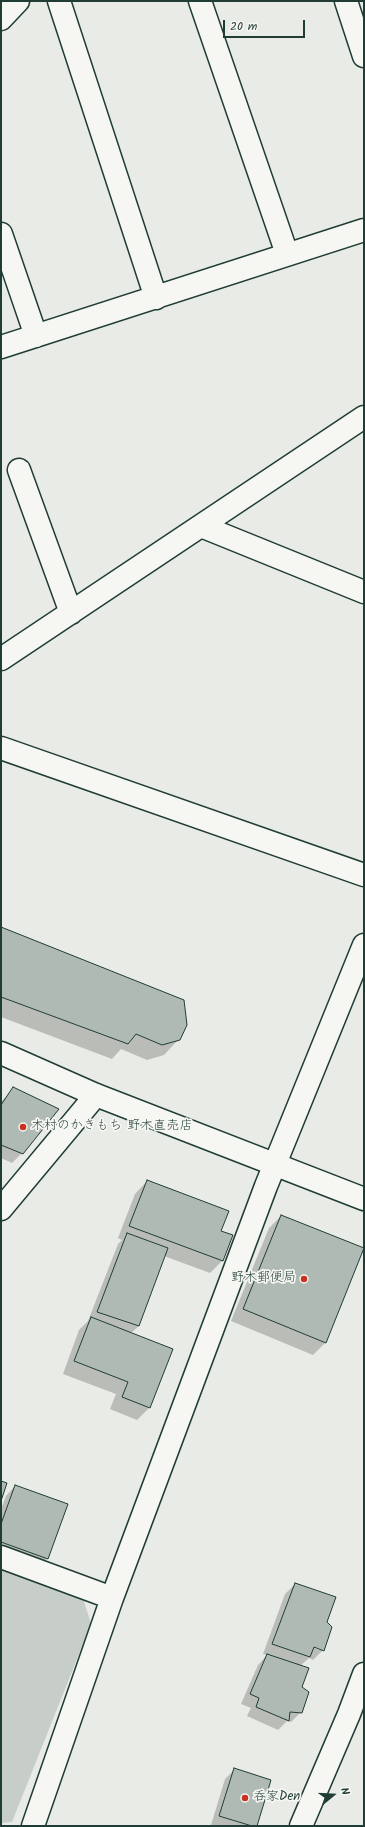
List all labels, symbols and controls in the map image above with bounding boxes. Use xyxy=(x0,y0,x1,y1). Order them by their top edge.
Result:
scale bar xyxy=(225,12,307,38)
text: 20 m xyxy=(230,17,257,36)
place label: 木村のかきもち 野木直売店 xyxy=(31,1119,192,1135)
marker: 木村のかきもち 野木直売店 xyxy=(18,1122,28,1132)
place label: 野木郵便局 xyxy=(231,1271,296,1287)
marker: 野木郵便局 xyxy=(299,1274,309,1284)
north arrow xyxy=(313,1775,353,1815)
text: N xyxy=(335,1785,354,1797)
place label: 呑家Den xyxy=(253,1790,300,1806)
marker: 呑家Den xyxy=(240,1793,250,1803)

